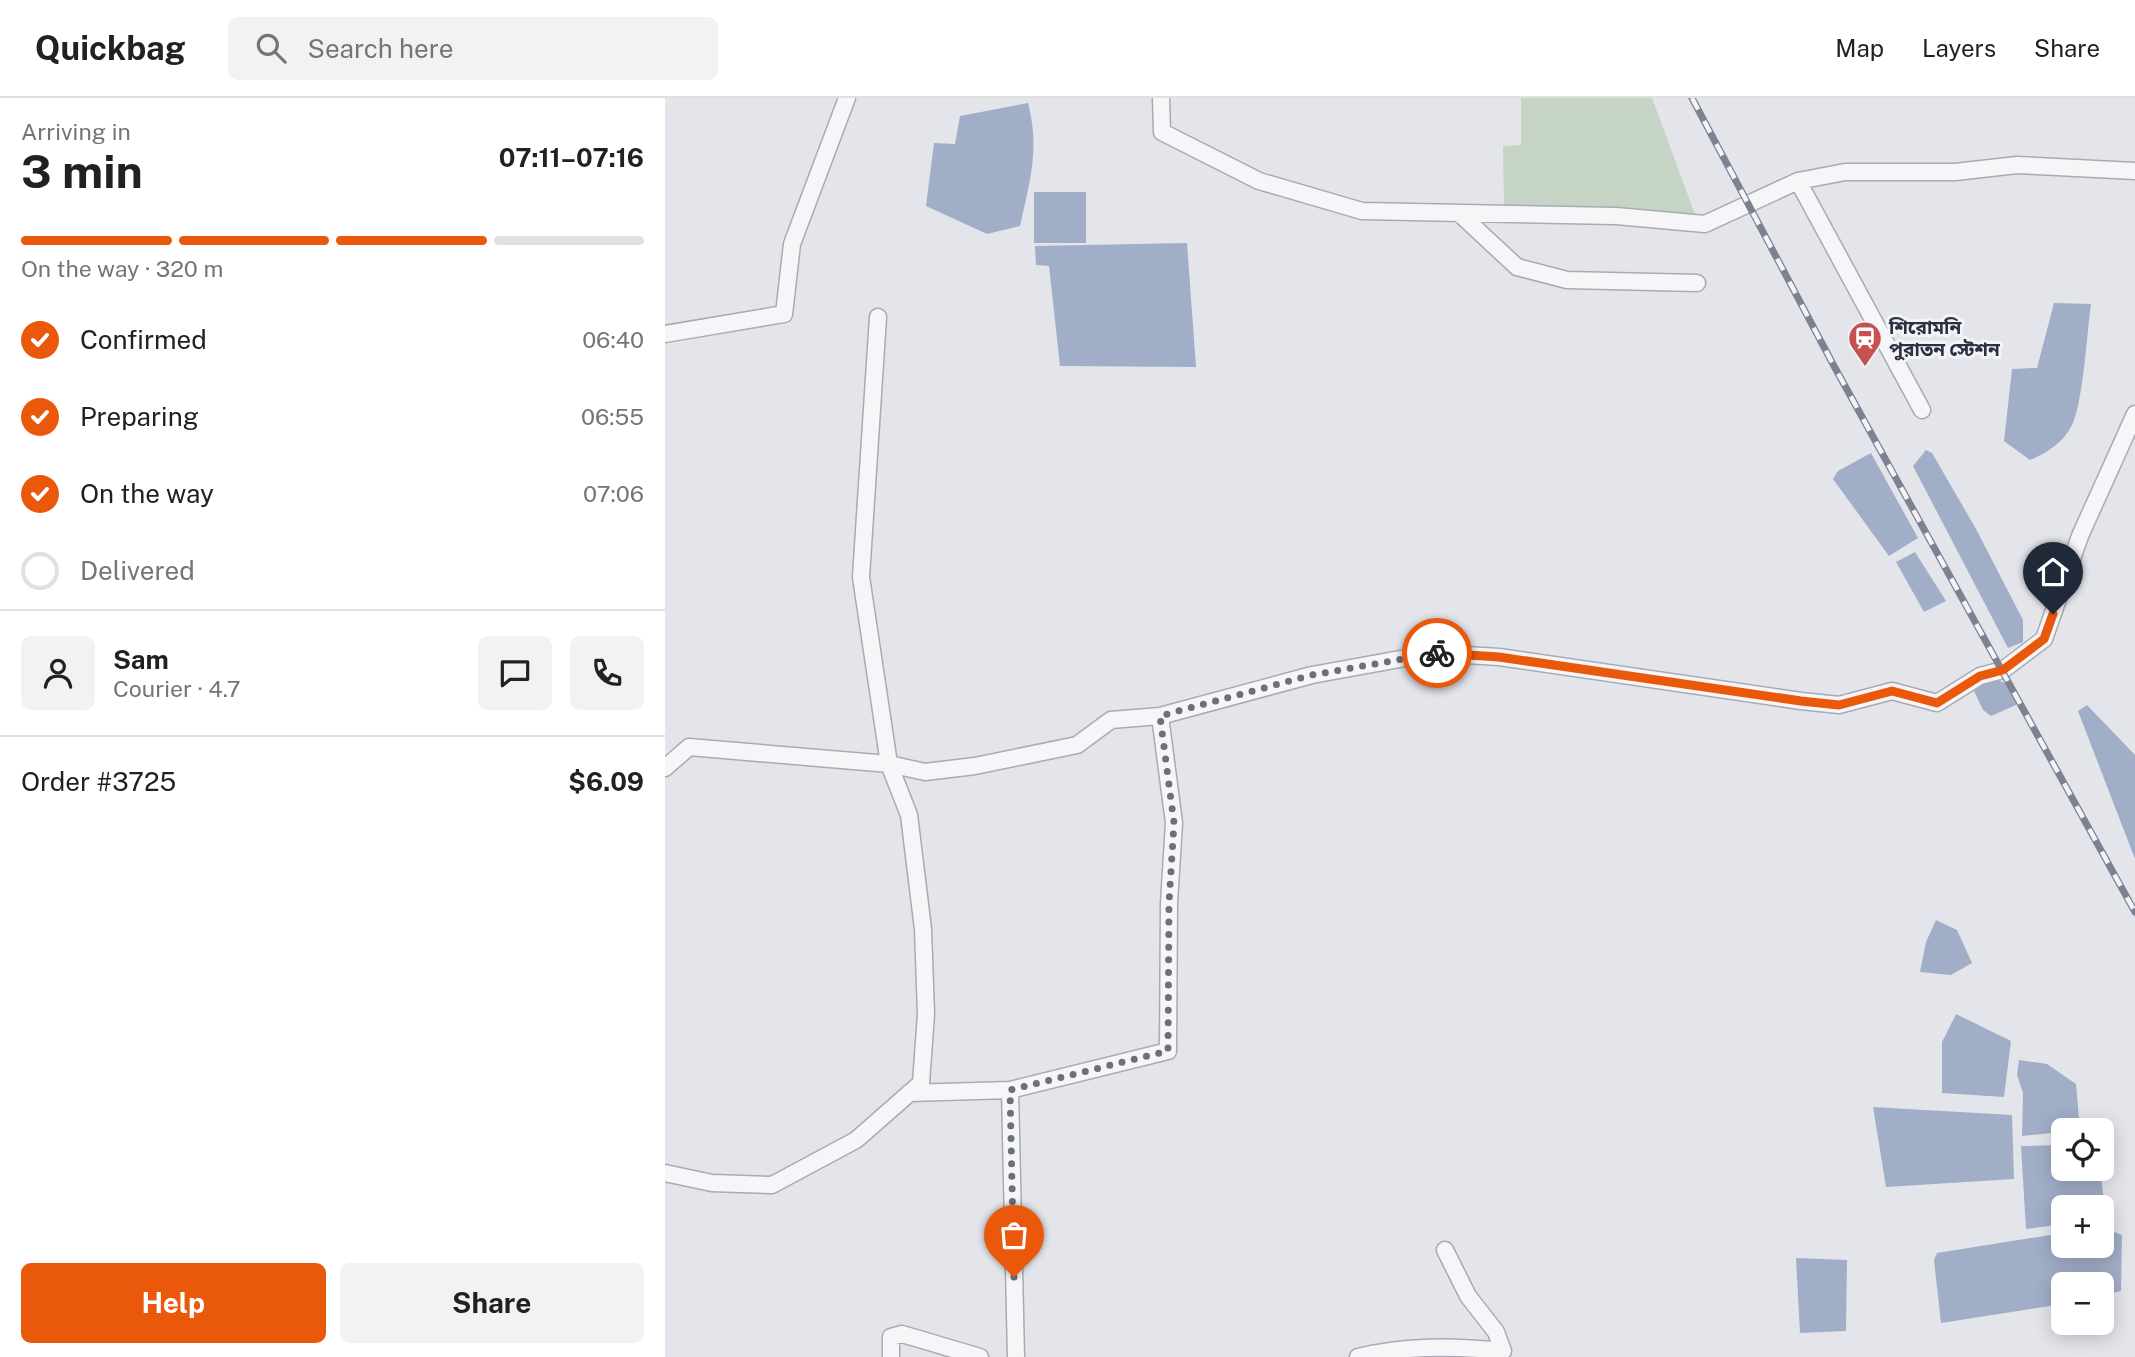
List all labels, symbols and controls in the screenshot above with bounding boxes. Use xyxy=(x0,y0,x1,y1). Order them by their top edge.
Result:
search box xyxy=(228,17,718,80)
text: Quickbag xyxy=(35,29,186,67)
icon: search xyxy=(252,29,290,67)
text: Search here xyxy=(308,33,454,64)
text: Map xyxy=(1835,34,1884,62)
text: Layers xyxy=(1922,34,1996,62)
text: Share xyxy=(2034,34,2100,62)
text: Arriving in xyxy=(21,118,131,145)
text: 07:11–07:16 xyxy=(499,142,644,173)
text: 3 min xyxy=(21,144,143,198)
text: On the way · 320 m xyxy=(21,255,223,282)
place label: শিরোমনি পুরাতন স্টেশন xyxy=(1888,316,2001,361)
station icon: শিরোমনি পুরাতন স্টেশন xyxy=(1846,319,1884,368)
icon: check xyxy=(21,321,59,359)
text: Confirmed xyxy=(80,324,207,355)
text: 06:40 xyxy=(582,326,644,353)
icon: check xyxy=(21,398,59,436)
text: Preparing xyxy=(80,401,199,432)
text: 06:55 xyxy=(581,403,644,430)
icon: check xyxy=(21,475,59,513)
text: On the way xyxy=(80,478,214,509)
text: 07:06 xyxy=(583,480,644,507)
pin xyxy=(2023,542,2083,614)
icon: home xyxy=(2034,553,2072,591)
text: Delivered xyxy=(80,555,195,586)
courier xyxy=(1402,618,1472,688)
icon: bike xyxy=(1418,634,1456,672)
button: person xyxy=(21,636,95,710)
button: chat xyxy=(478,636,552,710)
button: phone xyxy=(570,636,644,710)
text: Sam xyxy=(113,644,169,675)
text: Courier · 4.7 xyxy=(113,675,241,702)
text: Order #3725 xyxy=(21,766,176,797)
text: $6.09 xyxy=(568,766,644,797)
map controls xyxy=(2051,1118,2114,1335)
button: locate xyxy=(2051,1118,2114,1181)
button: + xyxy=(2051,1195,2114,1258)
pin xyxy=(984,1205,1044,1277)
icon: bag xyxy=(995,1216,1033,1254)
button: Help xyxy=(21,1263,326,1343)
button: Share xyxy=(340,1263,644,1343)
button: − xyxy=(2051,1272,2114,1335)

